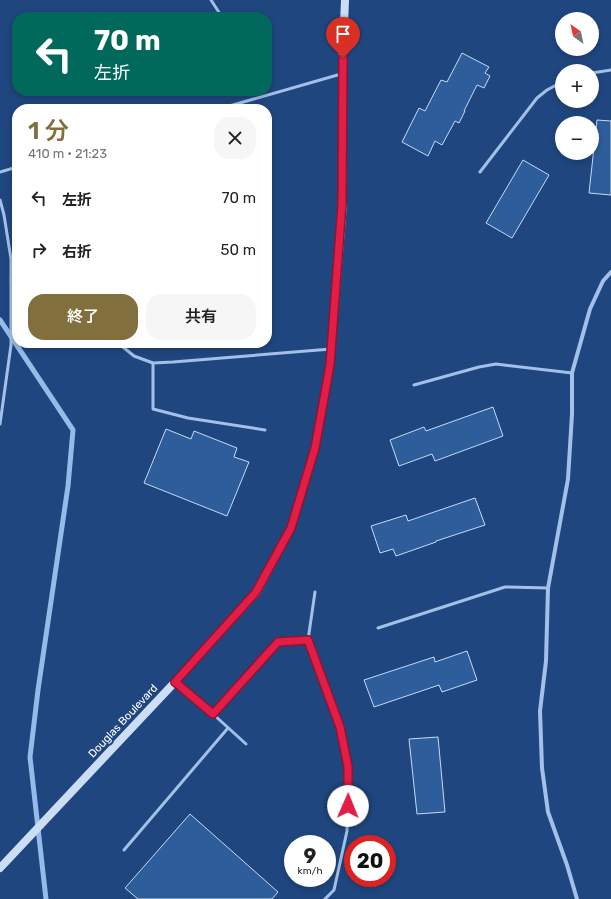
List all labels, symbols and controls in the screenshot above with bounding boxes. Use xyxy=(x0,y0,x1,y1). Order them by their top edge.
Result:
north arrow xyxy=(555,12,599,56)
map controls xyxy=(555,12,599,160)
pin xyxy=(326,17,360,58)
icon: arrive xyxy=(332,23,354,45)
text: 70 m xyxy=(94,24,161,57)
icon: left xyxy=(28,28,80,80)
text: 左折 xyxy=(94,62,130,84)
button: + xyxy=(555,64,599,108)
button: − xyxy=(555,116,599,160)
text: 1 分 xyxy=(28,117,69,145)
button: close xyxy=(214,117,256,159)
text: 410 m · 21:23 xyxy=(28,146,107,161)
icon: left xyxy=(28,187,50,209)
text: 70 m xyxy=(222,189,256,207)
text: 左折 xyxy=(62,191,92,209)
icon: right xyxy=(28,239,50,261)
text: 50 m xyxy=(221,241,256,259)
text: 右折 xyxy=(62,243,92,261)
button: 終了 xyxy=(28,294,138,340)
button: 共有 xyxy=(146,294,256,340)
street label: Douglas Boulevard xyxy=(86,682,160,760)
position arrow xyxy=(327,785,369,827)
speed limit sign: 20 xyxy=(344,835,396,887)
text: 9 xyxy=(304,844,316,868)
text: km/h xyxy=(298,865,322,877)

